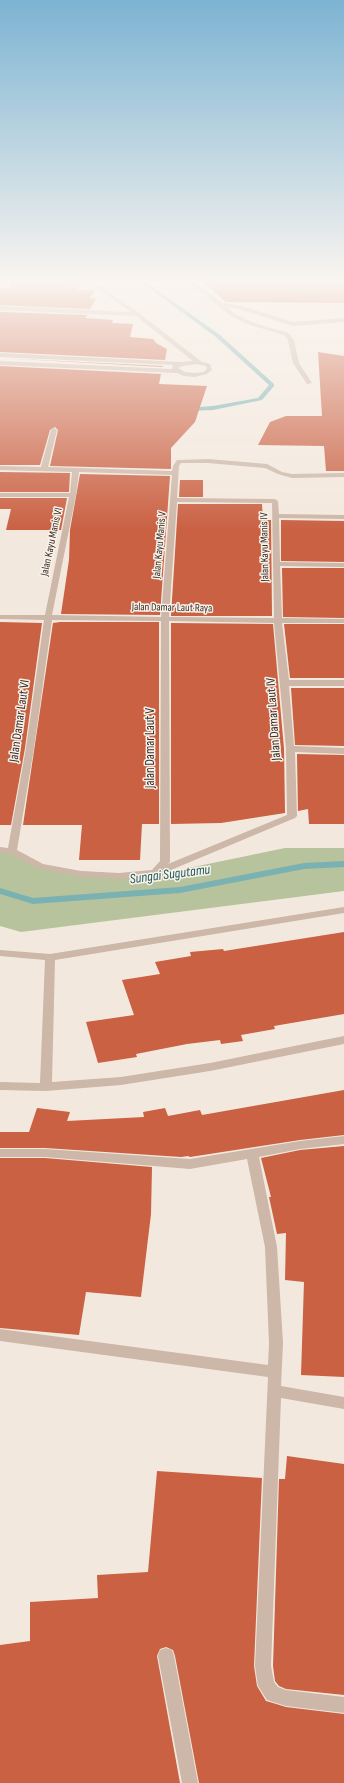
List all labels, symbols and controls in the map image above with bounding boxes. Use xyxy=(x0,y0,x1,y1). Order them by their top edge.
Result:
street label: Jalan Kayu Manis VI xyxy=(38,507,66,577)
street label: Jalan Kayu Manis V xyxy=(151,511,169,579)
street label: Jalan Kayu Manis IV xyxy=(258,512,272,582)
street label: Jalan Damar Laut Raya xyxy=(132,601,212,615)
street label: Jalan Damar Laut IV xyxy=(263,677,285,761)
street label: Jalan Damar Laut VI xyxy=(7,679,33,763)
street label: Jalan Damar Laut V xyxy=(143,708,159,788)
water label: Sungai Sugutamu xyxy=(129,862,211,888)

